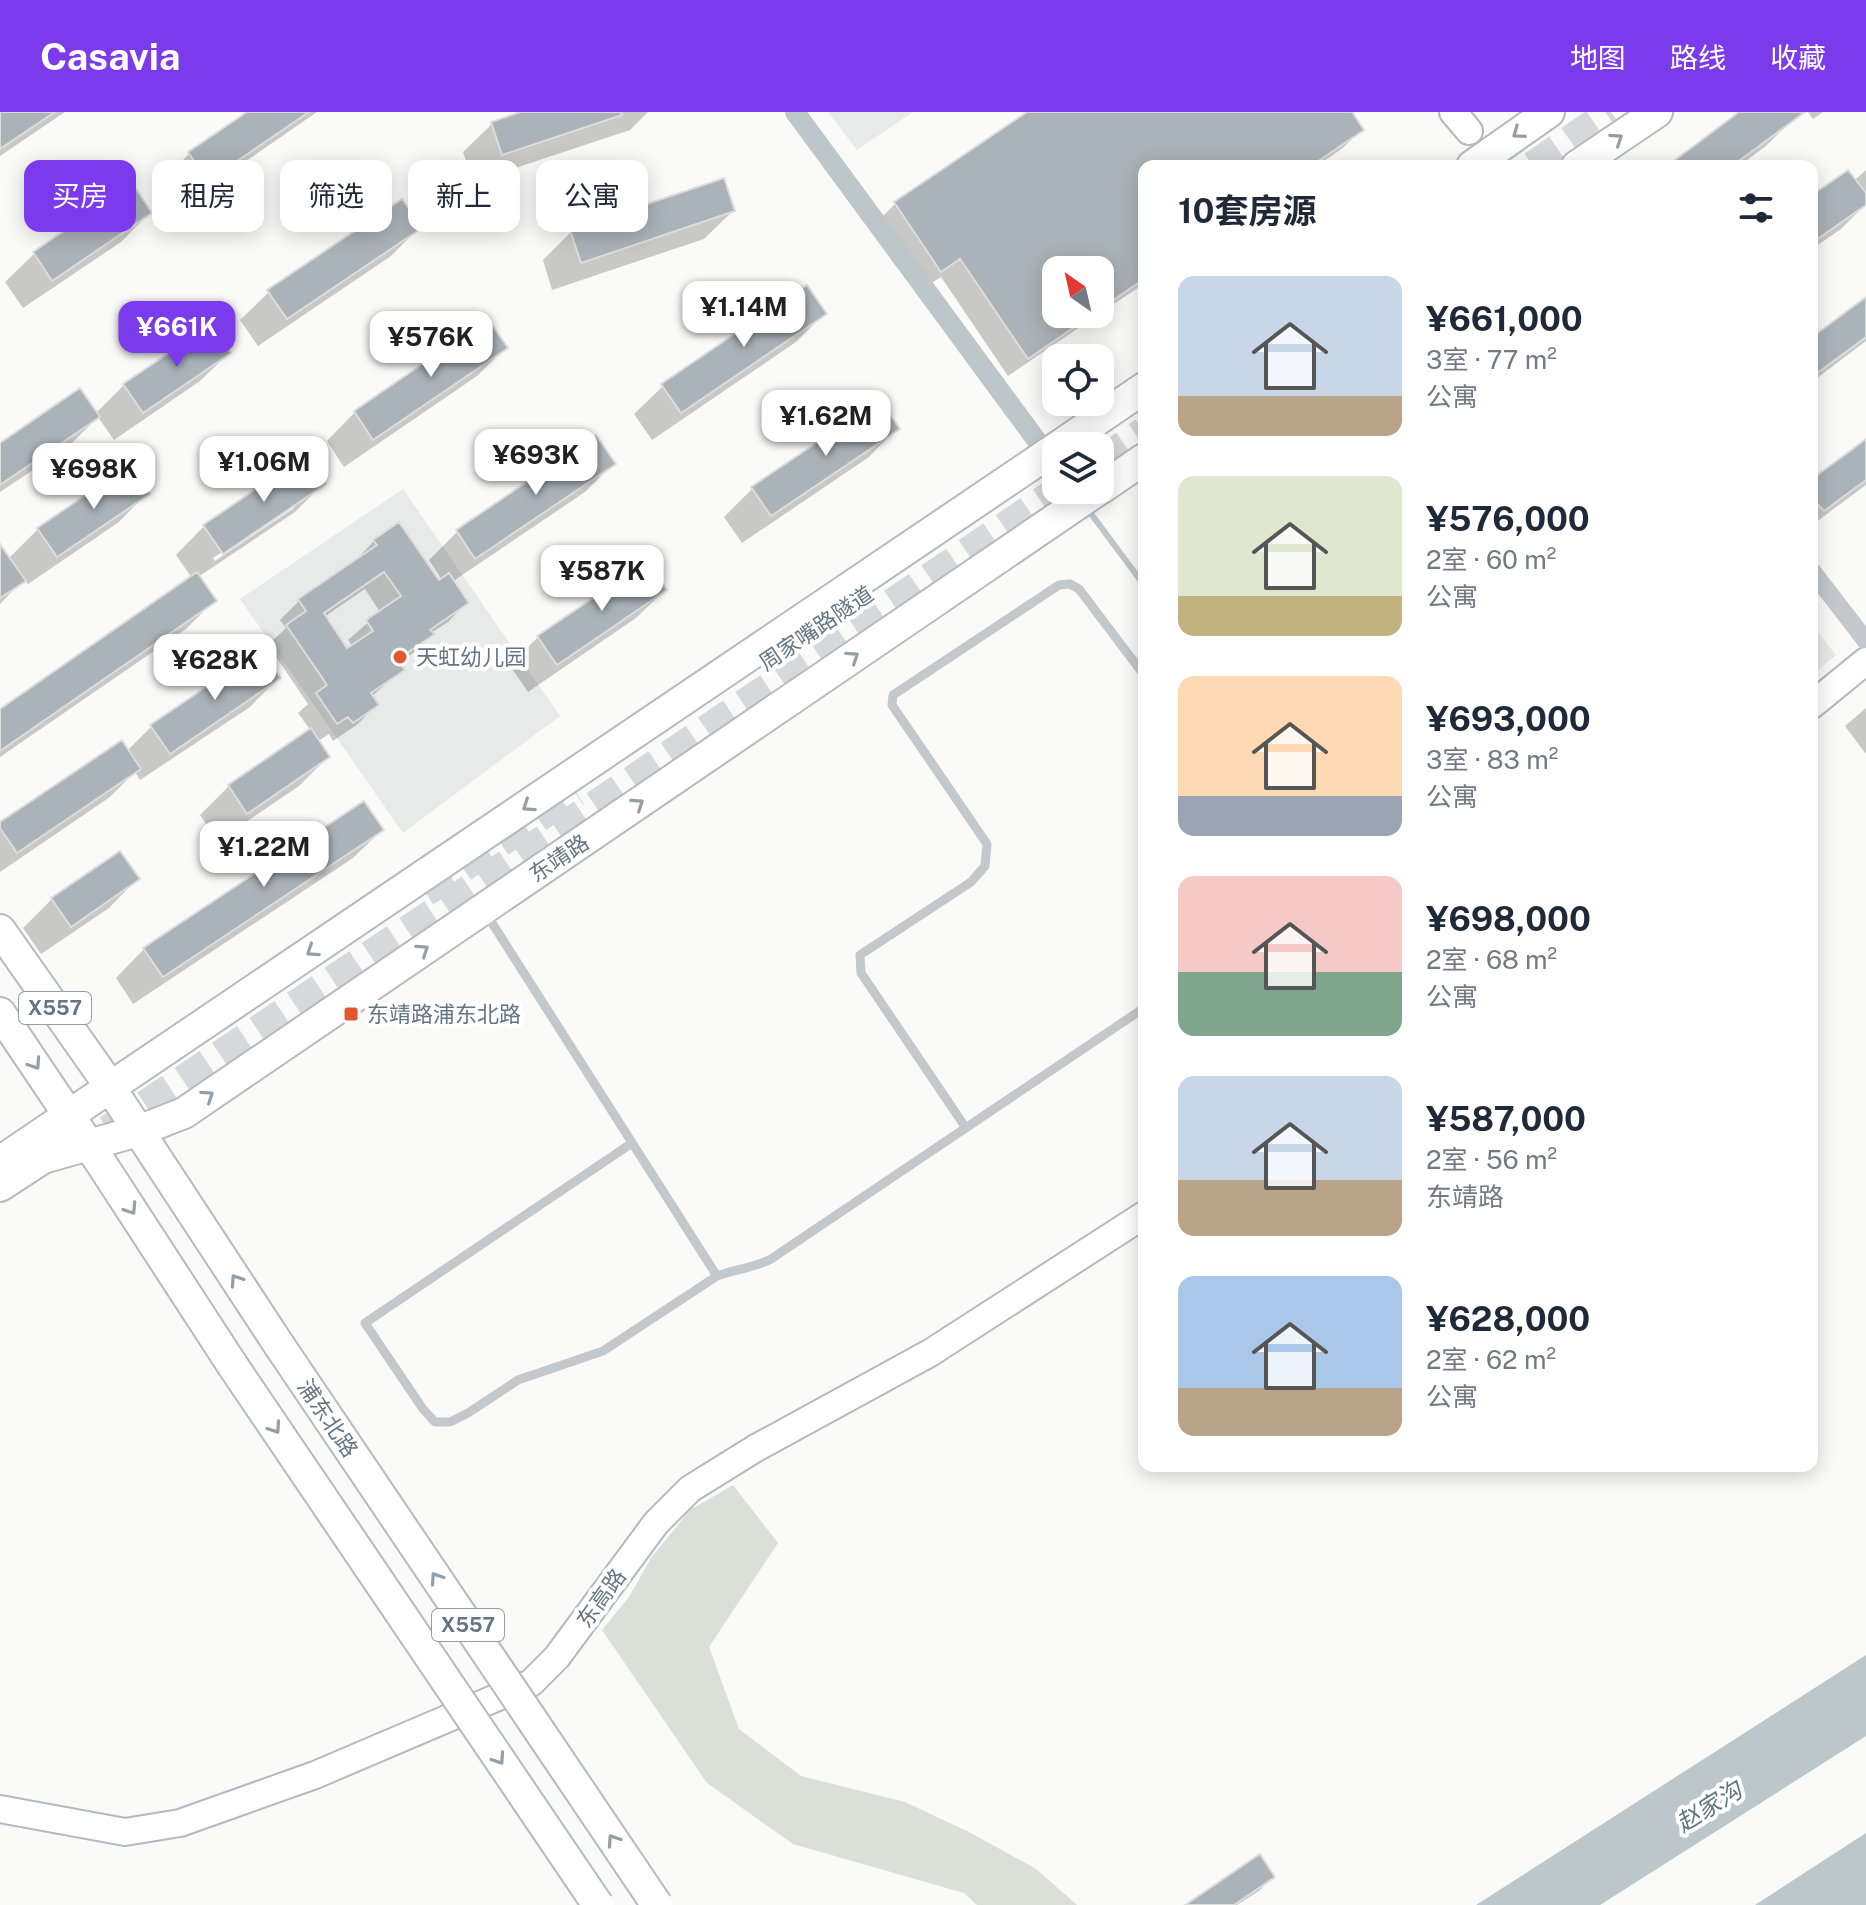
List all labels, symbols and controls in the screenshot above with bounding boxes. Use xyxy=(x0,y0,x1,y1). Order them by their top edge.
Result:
text: Casavia xyxy=(40,34,181,79)
text: 地图 xyxy=(1570,41,1626,74)
text: 路线 xyxy=(1670,41,1726,74)
text: 收藏 xyxy=(1770,41,1826,74)
one-way arrow xyxy=(1513,123,1527,138)
one-way arrow xyxy=(1608,134,1622,149)
chip: 买房 xyxy=(24,160,136,232)
chip: 租房 xyxy=(152,160,264,232)
chip: 筛选 xyxy=(280,160,392,232)
chip: 新上 xyxy=(408,160,520,232)
chip: 公寓 xyxy=(536,160,648,232)
icon: filters xyxy=(1734,186,1778,230)
text: 10套房源 xyxy=(1178,191,1316,231)
north arrow xyxy=(1042,256,1114,328)
map controls xyxy=(1042,256,1114,504)
pin: ¥1.14M xyxy=(679,281,809,349)
text: ¥1.14M xyxy=(700,291,788,322)
text: ¥661,000 xyxy=(1426,299,1583,339)
pin: ¥661K xyxy=(121,301,233,369)
icon: home xyxy=(1242,308,1338,404)
text: ¥661K xyxy=(136,311,218,342)
pin: ¥576K xyxy=(375,311,487,379)
text: ¥576K xyxy=(388,321,474,352)
button: locate xyxy=(1042,344,1114,416)
text: 3室 · 77 m² xyxy=(1426,344,1557,375)
text: 公寓 xyxy=(1426,381,1478,412)
pin: ¥1.62M xyxy=(761,390,891,458)
text: ¥1.62M xyxy=(780,400,872,431)
pin: ¥693K xyxy=(480,429,592,497)
button: layers xyxy=(1042,432,1114,504)
pin: ¥1.06M xyxy=(199,436,329,504)
text: ¥693K xyxy=(492,439,580,470)
pin: ¥698K xyxy=(38,443,150,511)
text: ¥1.06M xyxy=(218,446,310,477)
text: ¥698K xyxy=(50,453,138,484)
text: ¥576,000 xyxy=(1426,499,1590,539)
icon: home xyxy=(1242,508,1338,604)
text: 2室 · 60 m² xyxy=(1426,544,1556,575)
pin: ¥587K xyxy=(546,545,658,613)
text: ¥587K xyxy=(559,555,645,586)
street label: 周家嘴路隧道 xyxy=(754,580,878,676)
text: 公寓 xyxy=(1426,581,1478,612)
pin: ¥628K xyxy=(159,634,271,702)
text: ¥628K xyxy=(172,644,258,675)
place label: 天虹幼儿园 xyxy=(416,644,526,670)
marker: 天虹幼儿园 xyxy=(391,648,409,666)
one-way arrow xyxy=(844,652,858,667)
text: ¥693,000 xyxy=(1426,699,1591,739)
icon: home xyxy=(1242,708,1338,804)
text: 3室 · 83 m² xyxy=(1426,744,1558,775)
text: 公寓 xyxy=(1426,781,1478,812)
one-way arrow xyxy=(522,796,536,811)
one-way arrow xyxy=(629,798,643,813)
pin: ¥1.22M xyxy=(199,821,329,889)
street label: 东靖路 xyxy=(524,829,594,887)
text: ¥1.22M xyxy=(218,831,310,862)
text: ¥698,000 xyxy=(1426,899,1591,939)
icon: home xyxy=(1242,908,1338,1004)
one-way arrow xyxy=(307,941,321,956)
text: 2室 · 68 m² xyxy=(1426,944,1557,975)
one-way arrow xyxy=(414,945,429,960)
text: 公寓 xyxy=(1426,981,1478,1012)
road number: X557 xyxy=(19,992,91,1024)
place label: 东靖路浦东北路 xyxy=(367,1001,521,1027)
marker: 东靖路浦东北路 xyxy=(342,1005,360,1023)
one-way arrow xyxy=(25,1056,40,1070)
one-way arrow xyxy=(199,1091,214,1106)
text: ¥587,000 xyxy=(1426,1099,1586,1139)
icon: home xyxy=(1242,1108,1338,1204)
text: 2室 · 56 m² xyxy=(1426,1144,1557,1175)
text: 东靖路 xyxy=(1426,1181,1504,1212)
one-way arrow xyxy=(121,1200,136,1214)
one-way arrow xyxy=(231,1274,246,1289)
text: ¥628,000 xyxy=(1426,1299,1590,1339)
icon: home xyxy=(1242,1308,1338,1404)
text: 2室 · 62 m² xyxy=(1426,1344,1556,1375)
street label: 浦东北路 xyxy=(293,1374,363,1462)
text: 公寓 xyxy=(1426,1381,1478,1412)
one-way arrow xyxy=(265,1419,280,1433)
street label: 东高路 xyxy=(571,1564,631,1632)
one-way arrow xyxy=(431,1573,446,1587)
road number: X557 xyxy=(432,1609,504,1641)
one-way arrow xyxy=(489,1750,504,1765)
water label: 赵家沟 xyxy=(1671,1774,1749,1837)
one-way arrow xyxy=(608,1835,623,1849)

